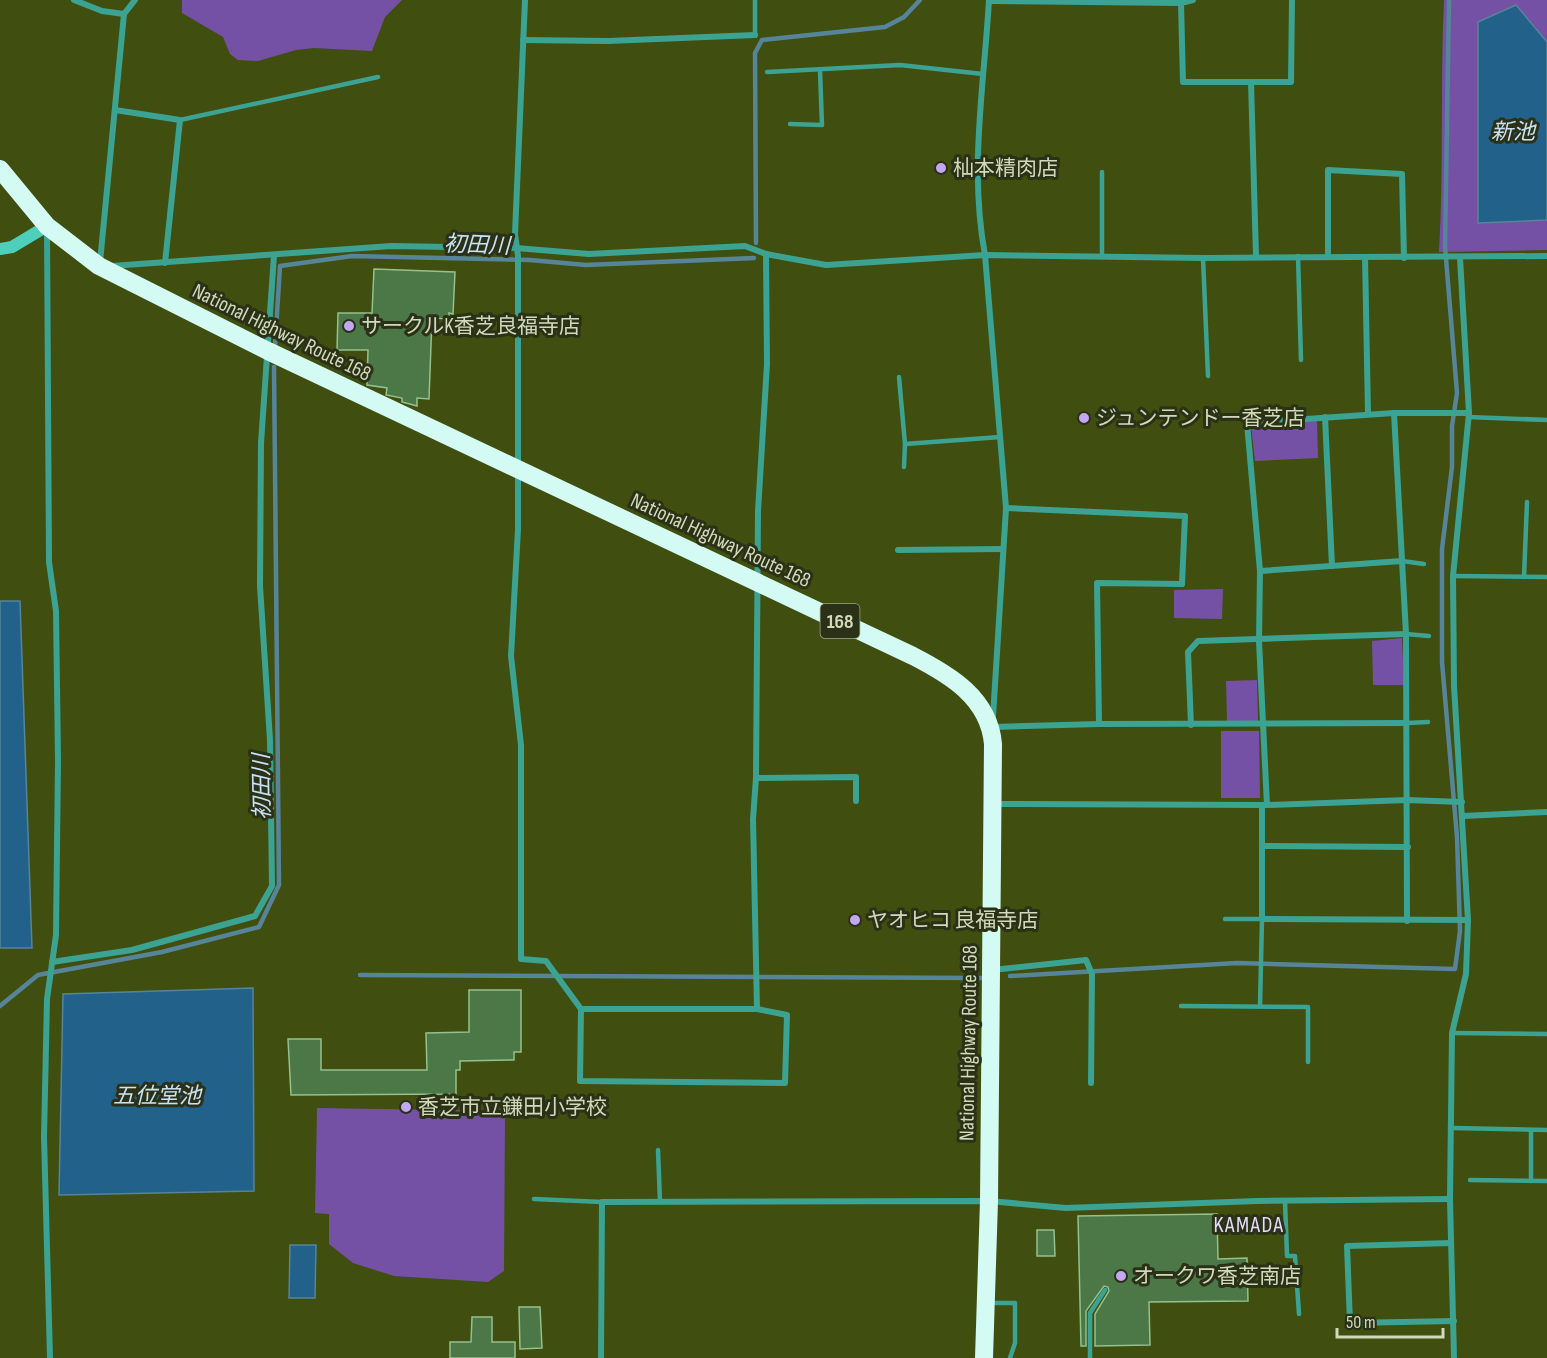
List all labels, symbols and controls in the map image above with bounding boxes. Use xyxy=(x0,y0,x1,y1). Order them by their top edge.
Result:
water label: 新池 xyxy=(1491,119,1537,146)
place label: 杣本精肉店 xyxy=(953,156,1058,181)
marker: 杣本精肉店 xyxy=(934,161,948,175)
water label: 初田川 xyxy=(443,231,512,260)
street label: National Highway Route 168 xyxy=(188,278,375,387)
place label: サークルK香芝良福寺店 xyxy=(361,314,580,339)
marker: サークルK香芝良福寺店 xyxy=(342,319,356,333)
place label: ジュンテンドー香芝店 xyxy=(1096,406,1305,431)
marker: ジュンテンドー香芝店 xyxy=(1077,411,1091,425)
street label: National Highway Route 168 xyxy=(627,488,815,593)
road number: 168 xyxy=(820,604,860,638)
water label: 初田川 xyxy=(248,752,277,820)
place label: ヤオヒコ 良福寺店 xyxy=(867,908,1038,933)
marker: ヤオヒコ 良福寺店 xyxy=(848,913,862,927)
street label: National Highway Route 168 xyxy=(954,945,983,1141)
water label: 五位堂池 xyxy=(113,1083,203,1110)
place label: 香芝市立鎌田小学校 xyxy=(418,1095,607,1120)
marker: 香芝市立鎌田小学校 xyxy=(399,1100,413,1114)
district label: KAMADA xyxy=(1214,1212,1284,1239)
place label: オークワ香芝南店 xyxy=(1133,1264,1301,1289)
marker: オークワ香芝南店 xyxy=(1114,1269,1128,1283)
scale bar xyxy=(1337,1301,1444,1339)
text: 50 m xyxy=(1346,1312,1376,1333)

